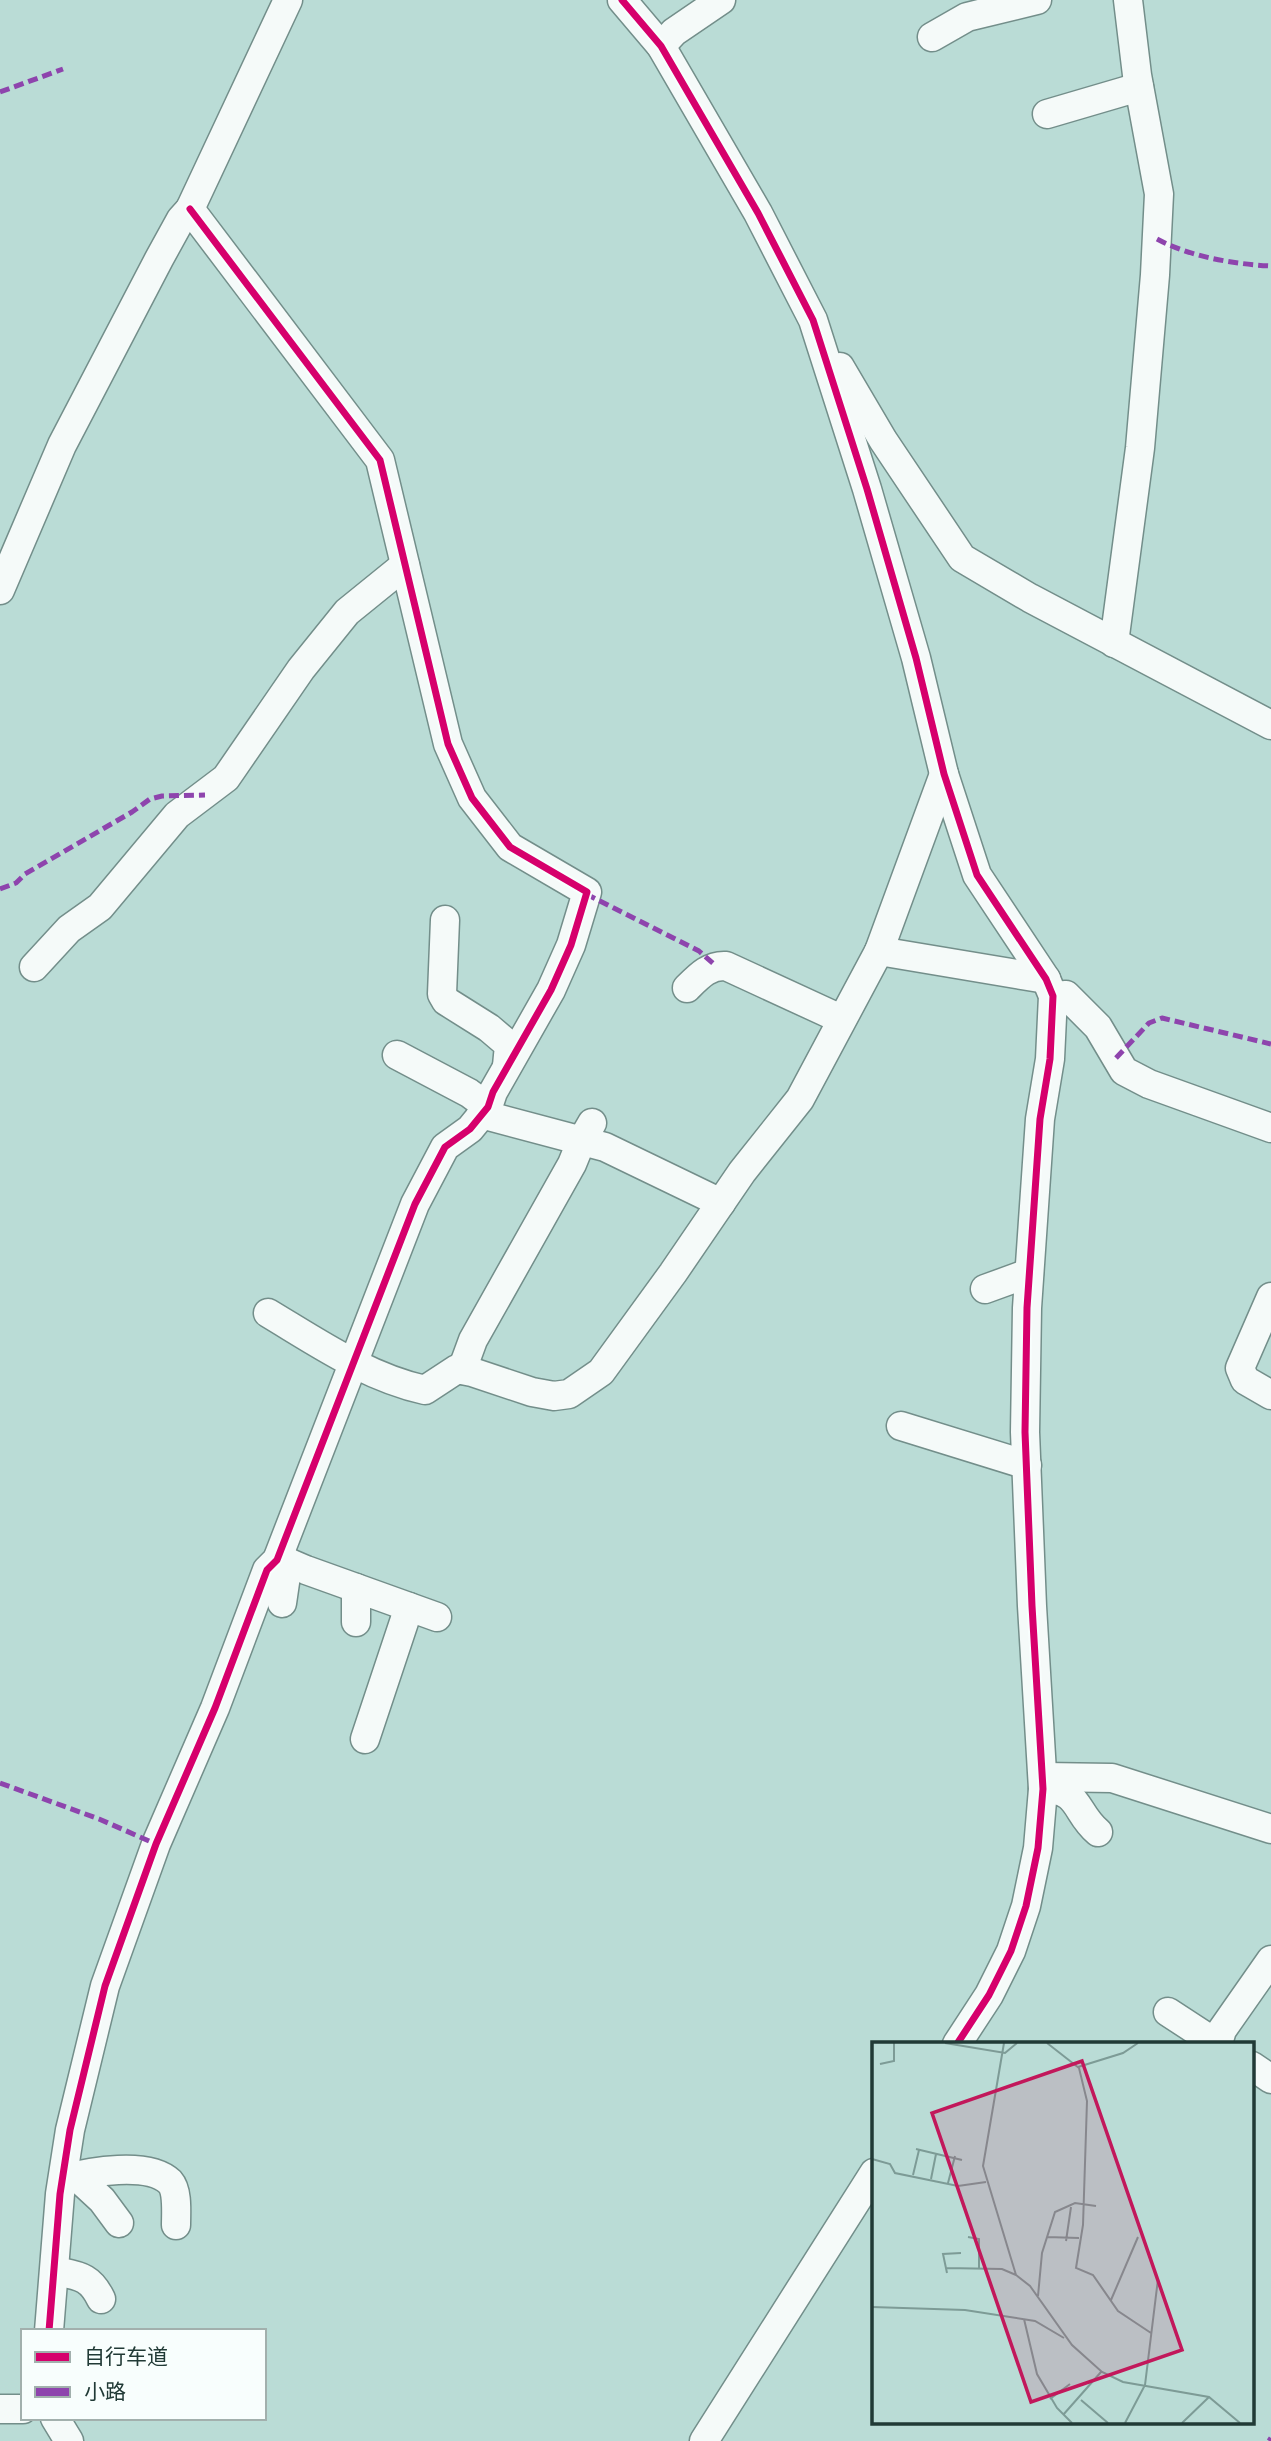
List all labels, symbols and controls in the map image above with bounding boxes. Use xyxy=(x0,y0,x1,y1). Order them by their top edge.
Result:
inset map xyxy=(872,2042,1254,2424)
legend xyxy=(21,2329,266,2420)
text: 自行车道 xyxy=(84,2345,168,2370)
text: 小路 xyxy=(84,2380,126,2405)

